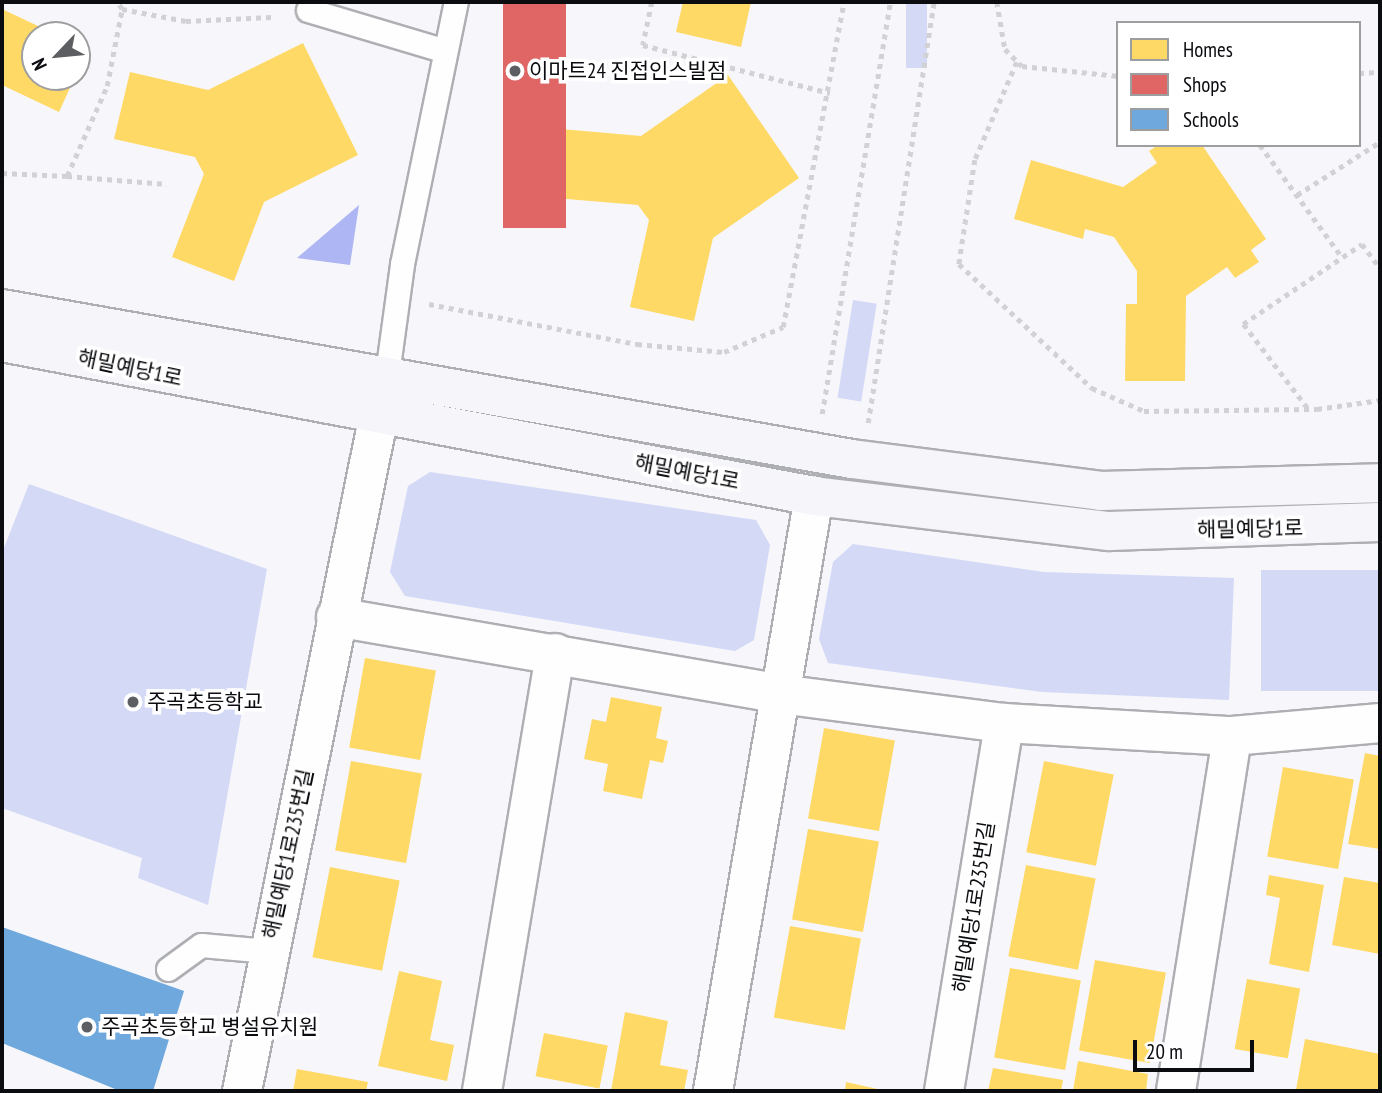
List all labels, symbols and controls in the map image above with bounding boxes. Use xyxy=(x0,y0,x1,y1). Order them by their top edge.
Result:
north arrow xyxy=(21,21,91,91)
legend xyxy=(1116,21,1361,147)
text: Homes xyxy=(1183,36,1233,63)
text: N xyxy=(26,54,52,74)
place label: 이마트24 진접인스빌점 xyxy=(529,58,726,84)
marker: 이마트24 진접인스빌점 xyxy=(507,63,523,79)
text: Shops xyxy=(1183,71,1227,98)
text: Schools xyxy=(1183,106,1239,133)
street label: 해밀예당1로 xyxy=(76,345,184,391)
street label: 해밀예당1로 xyxy=(633,450,741,494)
street label: 해밀예당1로 xyxy=(1197,515,1303,543)
place label: 주곡초등학교 xyxy=(147,689,263,715)
marker: 주곡초등학교 xyxy=(125,694,141,710)
street label: 해밀예당1로235번길 xyxy=(258,767,318,941)
street label: 해밀예당1로235번길 xyxy=(948,820,1000,994)
place label: 주곡초등학교 병설유치원 xyxy=(101,1014,318,1040)
marker: 주곡초등학교 병설유치원 xyxy=(79,1019,95,1035)
scale bar xyxy=(1137,1026,1258,1070)
text: 20 m xyxy=(1146,1038,1183,1065)

